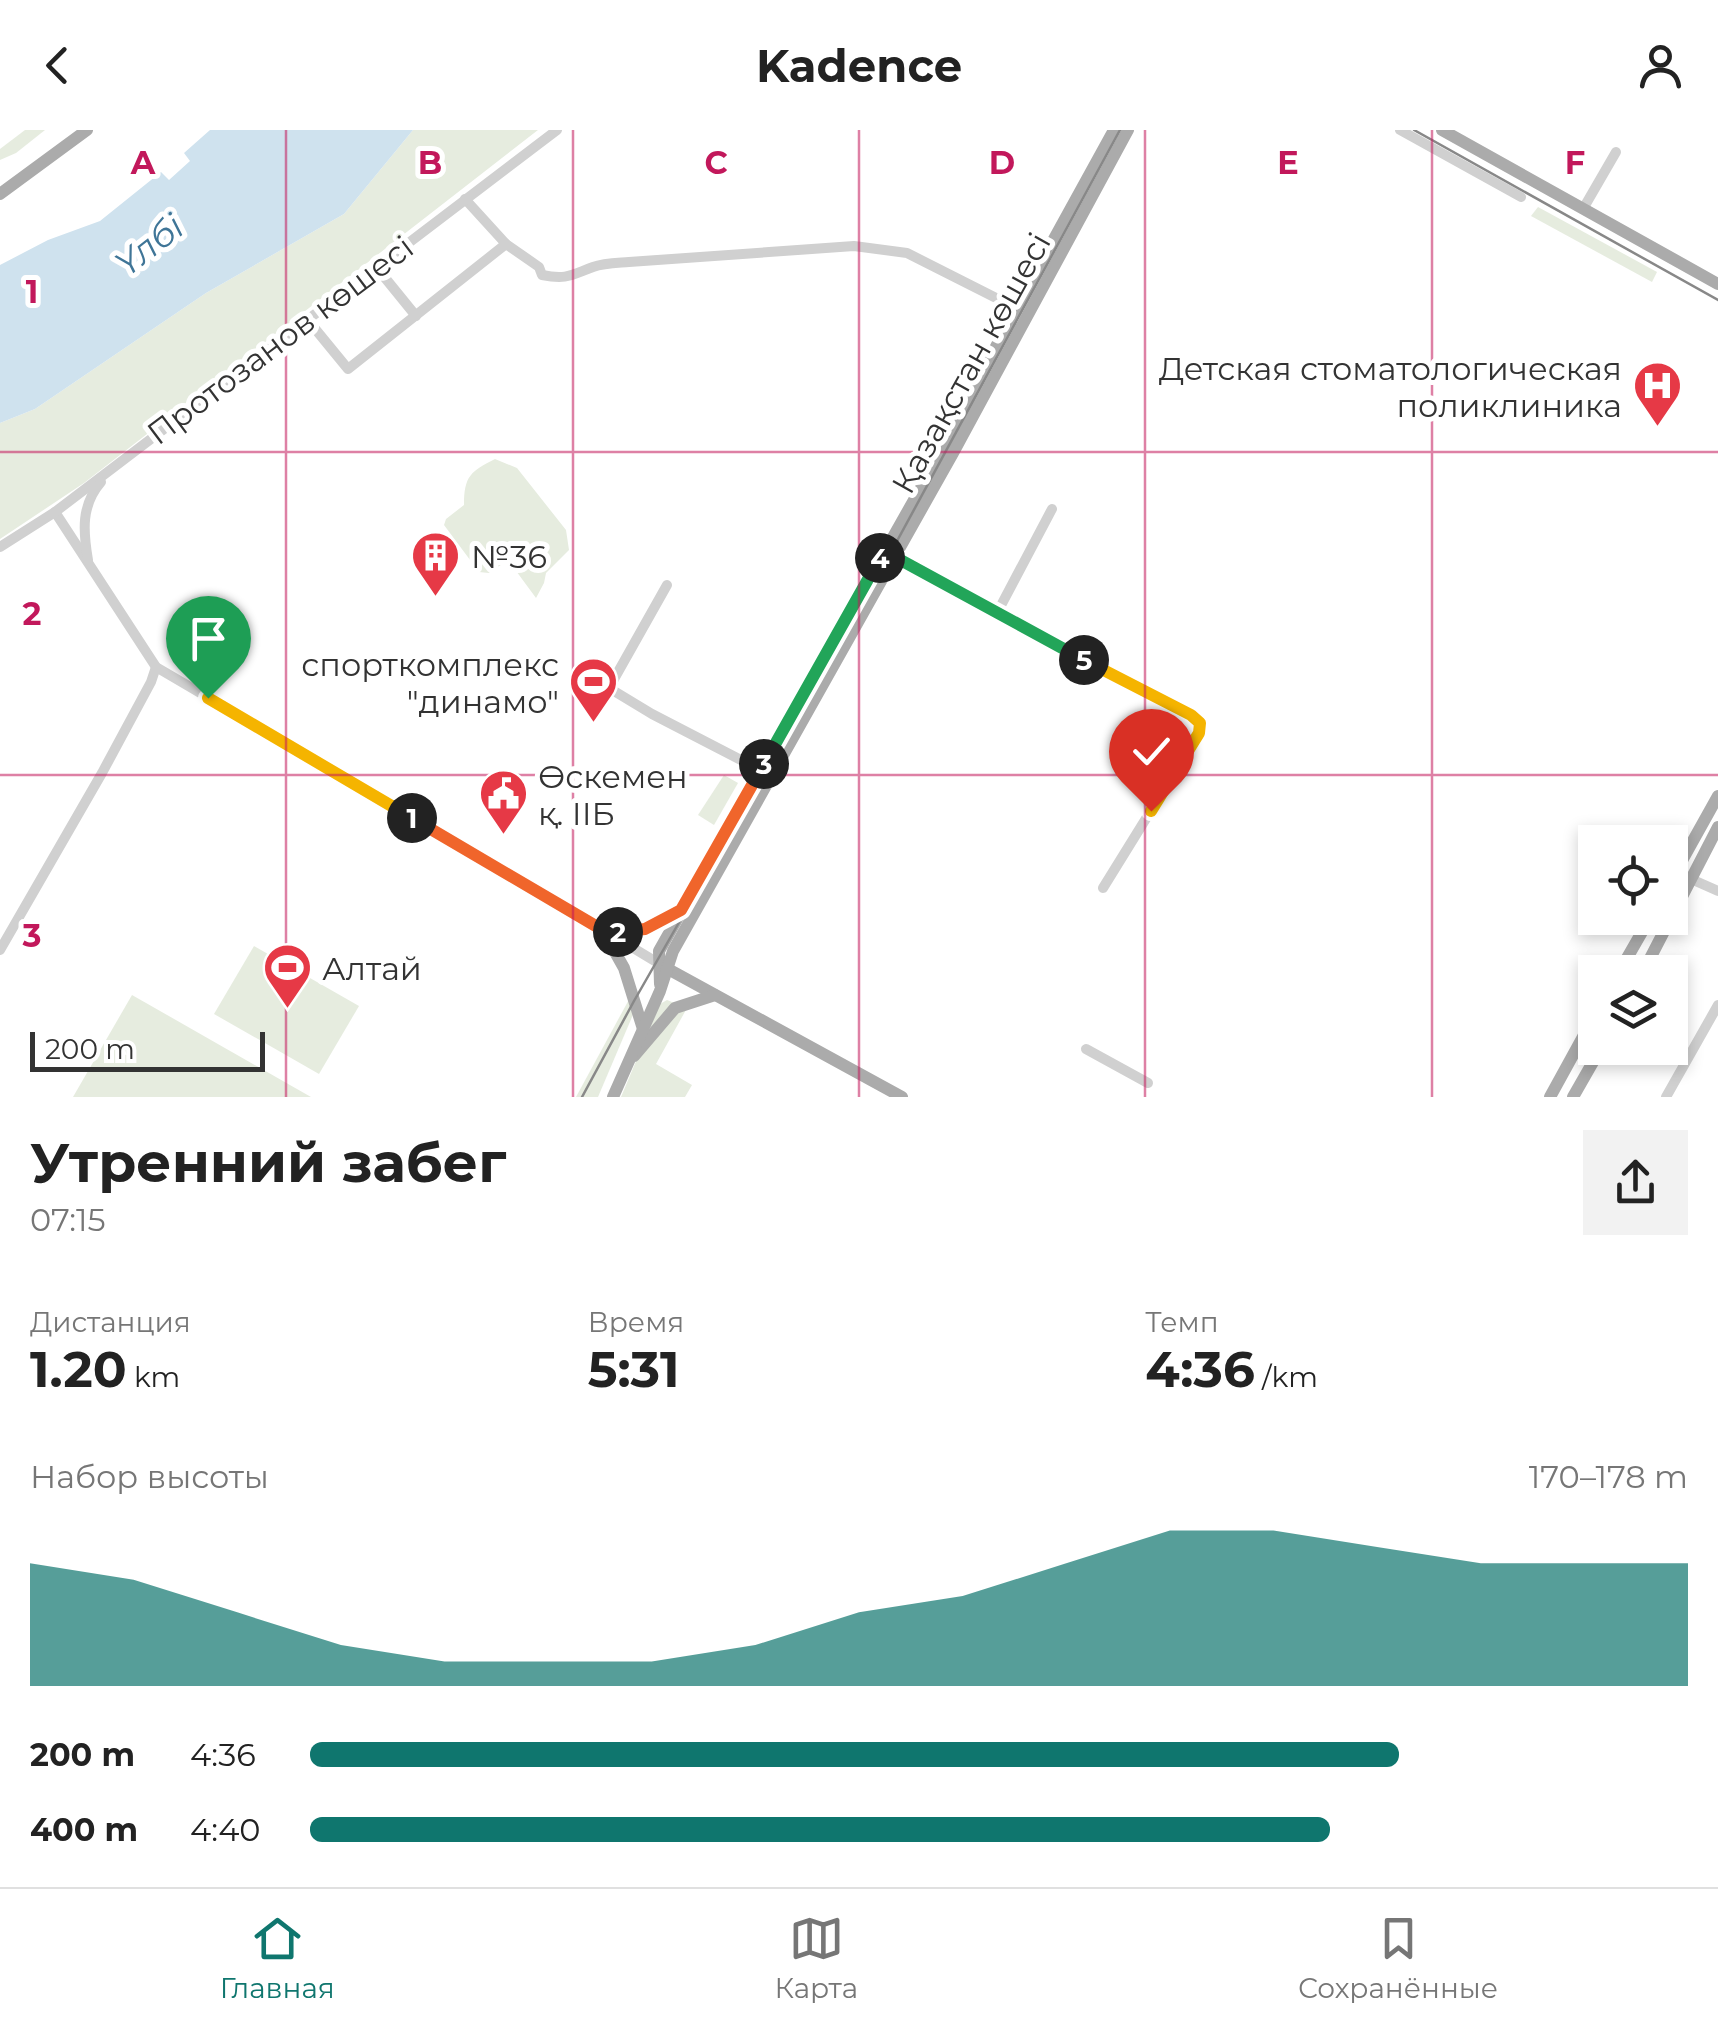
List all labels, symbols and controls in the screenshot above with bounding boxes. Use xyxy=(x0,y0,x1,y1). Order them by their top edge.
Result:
icon: back xyxy=(30,38,85,93)
text: Kadence xyxy=(756,38,962,93)
icon: person xyxy=(1633,38,1688,93)
text: A xyxy=(130,143,156,182)
text: B xyxy=(418,143,442,182)
text: C xyxy=(704,143,728,182)
text: D xyxy=(989,143,1015,182)
text: E xyxy=(1277,143,1299,182)
text: F xyxy=(1565,143,1585,182)
water label: Үлбі xyxy=(106,204,192,285)
street label: Қазақстан көшесі xyxy=(883,226,1059,500)
street label: Протозанов көшесі xyxy=(139,227,421,453)
text: 1 xyxy=(26,272,38,311)
place label: Детская стоматологическая поликлиника xyxy=(1159,349,1622,425)
hospital icon: Детская стоматологическая поликлиника xyxy=(1631,360,1683,428)
building icon: №36 xyxy=(410,530,462,598)
pin: 4 xyxy=(855,533,905,583)
place label: №36 xyxy=(471,537,547,576)
text: 4 xyxy=(870,541,890,575)
text: 2 xyxy=(23,594,41,633)
pin xyxy=(166,596,251,699)
icon: arrive xyxy=(181,611,236,666)
pin: 5 xyxy=(1059,635,1109,685)
text: 5 xyxy=(1076,643,1092,677)
place label: спорткомплекс "динамо" xyxy=(301,645,559,721)
sports icon: спорткомплекс "динамо" xyxy=(568,656,620,724)
pin xyxy=(1109,709,1194,812)
icon: check xyxy=(1124,724,1179,779)
pin: 3 xyxy=(739,739,789,789)
text: 3 xyxy=(756,747,772,781)
place label: Өскемен қ. ІІБ xyxy=(538,757,688,833)
public building icon: Өскемен қ. ІІБ xyxy=(477,768,529,836)
pin: 1 xyxy=(387,793,437,843)
text: 1 xyxy=(407,801,417,835)
map controls xyxy=(1578,825,1688,1065)
button: locate xyxy=(1578,825,1688,935)
pin: 2 xyxy=(593,907,643,957)
text: 2 xyxy=(610,915,626,949)
text: 3 xyxy=(22,916,41,955)
sports icon: Алтай xyxy=(261,942,313,1010)
place label: Алтай xyxy=(322,949,422,988)
button: layers xyxy=(1578,955,1688,1065)
scale bar xyxy=(30,1027,265,1071)
text: 200 m xyxy=(45,1032,135,1066)
text: Утренний забег xyxy=(30,1129,506,1196)
button: share xyxy=(1583,1130,1688,1235)
text: 07:15 xyxy=(30,1200,106,1239)
text: Дистанция xyxy=(30,1305,191,1339)
text: Время xyxy=(588,1305,684,1339)
text: Темп xyxy=(1145,1305,1219,1339)
text: 1.20 xyxy=(30,1339,127,1400)
text: 5:31 xyxy=(588,1339,680,1400)
text: 4:36 xyxy=(1145,1339,1255,1400)
text: km xyxy=(127,1360,180,1394)
text: /km xyxy=(1255,1360,1318,1394)
text: Набор высоты xyxy=(30,1457,269,1496)
text: 170–178 m xyxy=(1529,1457,1688,1496)
text: 200 m xyxy=(30,1735,135,1774)
text: 4:36 xyxy=(190,1735,256,1774)
text: 400 m xyxy=(30,1810,138,1849)
text: 4:40 xyxy=(190,1810,260,1849)
tab: Главная xyxy=(220,1911,335,2005)
tab: Карта xyxy=(774,1911,858,2005)
tab: Сохранённые xyxy=(1298,1911,1498,2005)

